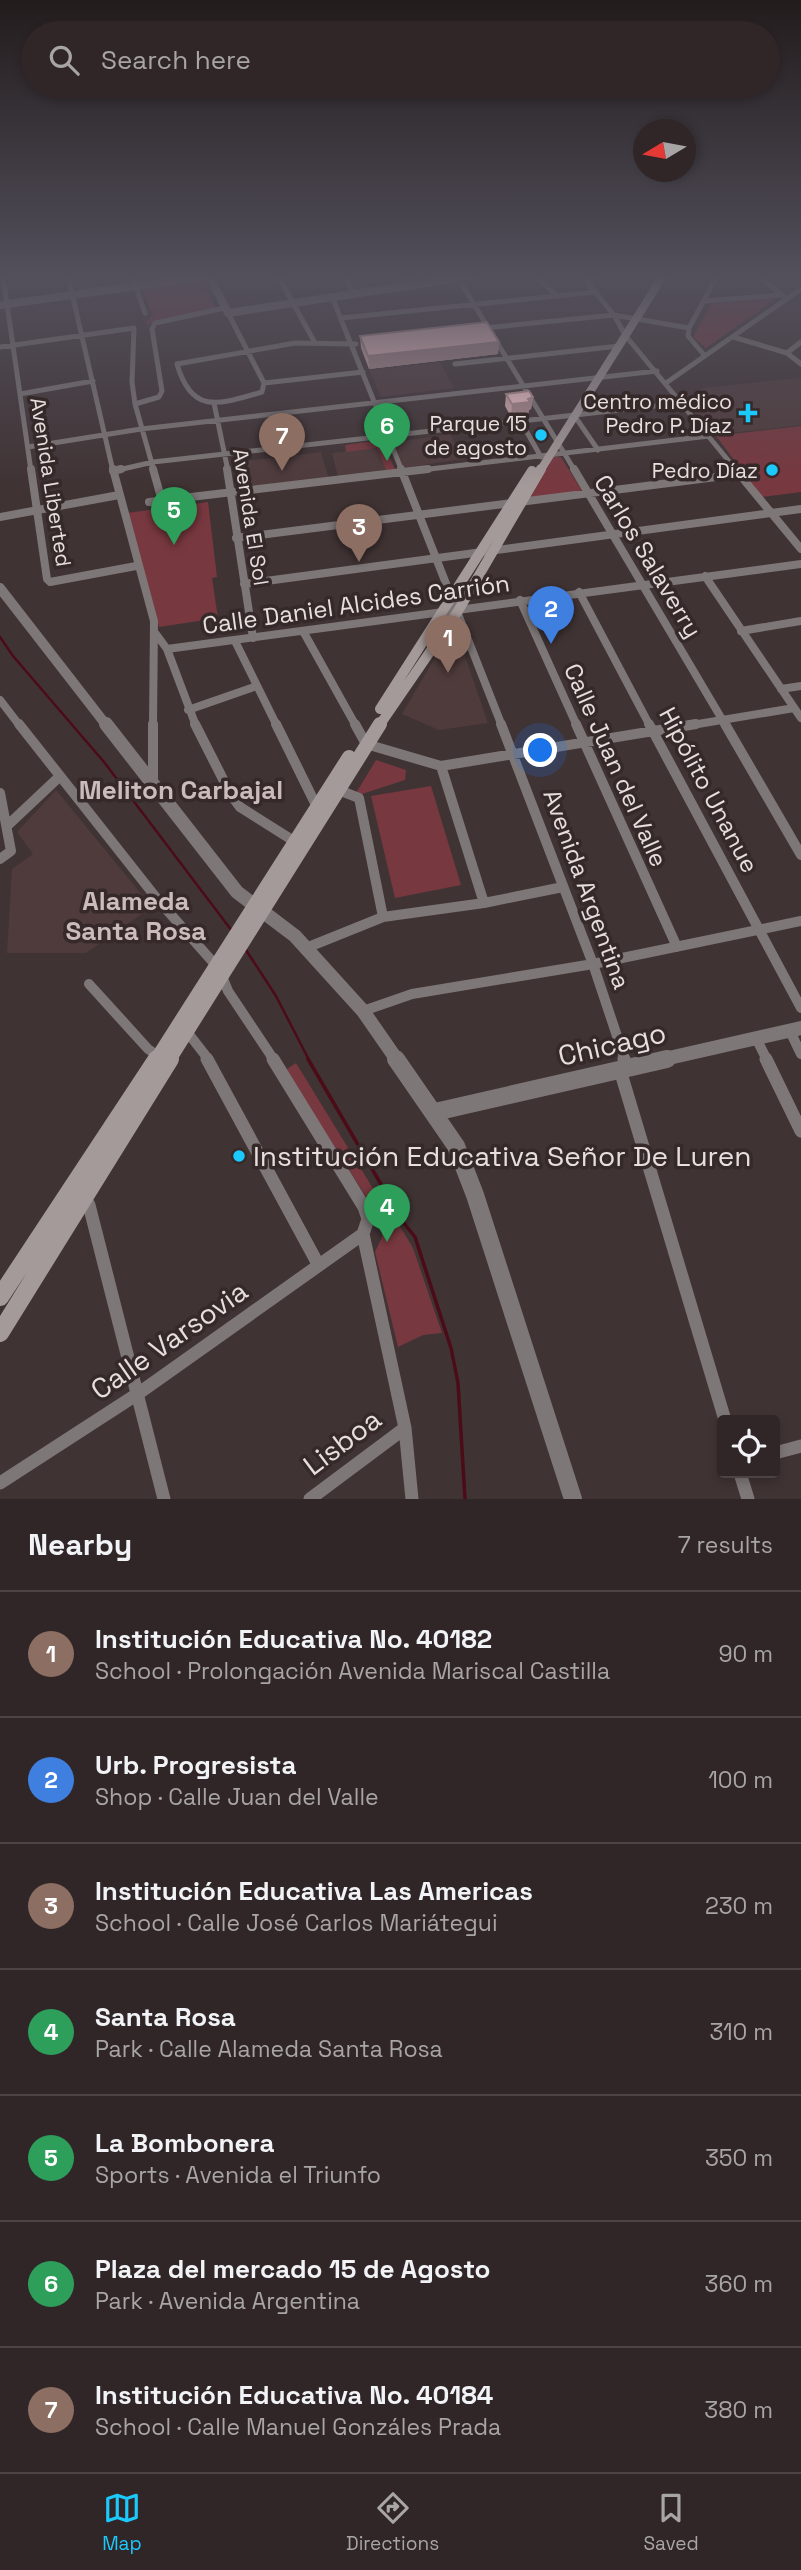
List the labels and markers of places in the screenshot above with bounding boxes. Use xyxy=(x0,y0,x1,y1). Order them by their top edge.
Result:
place label: Centro médico Pedro P. Díaz xyxy=(583,388,732,439)
pin: 6 xyxy=(364,403,410,461)
marker: Centro médico Pedro P. Díaz xyxy=(738,403,758,423)
place label: Parque 15 de agosto xyxy=(424,410,527,461)
pin: 7 xyxy=(259,413,305,471)
marker: Parque 15 de agosto xyxy=(533,427,549,443)
place label: Pedro Díaz xyxy=(652,457,758,484)
marker: Pedro Díaz xyxy=(764,462,780,478)
pin: 5 xyxy=(151,487,197,545)
pin: 3 xyxy=(336,504,382,562)
pin: 2 xyxy=(528,586,574,644)
pin: 1 xyxy=(425,615,471,673)
place label: Institución Educativa Señor De Luren xyxy=(253,1138,751,1174)
marker: Institución Educativa Señor De Luren xyxy=(231,1148,247,1164)
pin: 4 xyxy=(364,1184,410,1242)

